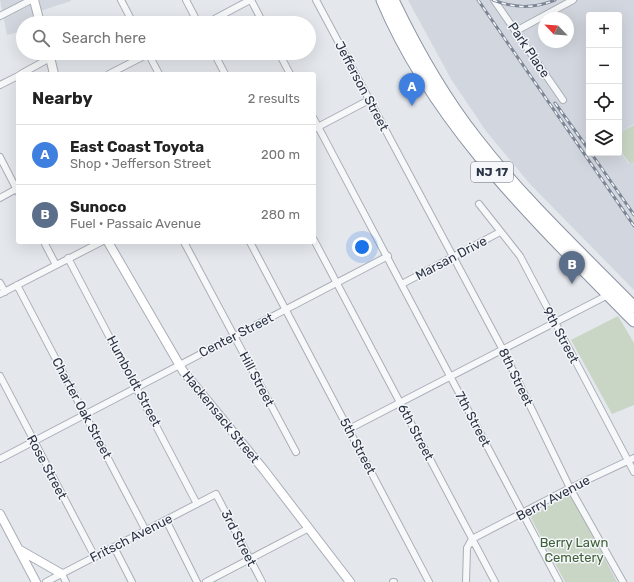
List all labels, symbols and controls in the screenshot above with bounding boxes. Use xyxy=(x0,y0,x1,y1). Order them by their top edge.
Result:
north arrow xyxy=(538,12,574,48)
map controls xyxy=(586,12,622,156)
button: + xyxy=(586,12,622,48)
search box xyxy=(16,16,316,60)
street label: Park Place xyxy=(505,20,553,80)
icon: search xyxy=(30,27,52,49)
text: Search here xyxy=(62,29,146,47)
street label: Jefferson Street xyxy=(332,39,392,133)
button: − xyxy=(586,48,622,84)
pin: A xyxy=(399,73,425,106)
button: locate xyxy=(586,84,622,120)
text: Nearby xyxy=(32,88,93,108)
text: 2 results xyxy=(248,91,300,106)
button: layers xyxy=(586,120,622,156)
text: East Coast Toyota xyxy=(70,138,204,156)
text: A xyxy=(40,147,50,162)
text: 200 m xyxy=(261,147,300,162)
text: Shop · Jefferson Street xyxy=(70,156,211,171)
road number: NJ 17 xyxy=(471,162,513,182)
text: Sunoco xyxy=(70,198,126,216)
text: B xyxy=(40,207,50,222)
text: 280 m xyxy=(261,207,300,222)
text: Fuel · Passaic Avenue xyxy=(70,216,201,231)
street label: Marsan Drive xyxy=(413,233,489,283)
your location xyxy=(352,237,372,257)
pin: B xyxy=(559,251,585,284)
street label: 9th Street xyxy=(540,304,582,366)
street label: Center Street xyxy=(196,310,276,360)
street label: Humboldt Street xyxy=(104,333,164,429)
street label: 8th Street xyxy=(496,346,536,408)
street label: Hill Street xyxy=(236,349,278,409)
street label: Charter Oak Street xyxy=(49,355,115,461)
street label: Hackensack Street xyxy=(179,368,263,466)
street label: 7th Street xyxy=(452,389,494,449)
street label: 6th Street xyxy=(395,401,437,463)
street label: 5th Street xyxy=(337,415,379,477)
street label: Rose Street xyxy=(24,432,70,502)
street label: Berry Avenue xyxy=(514,472,592,524)
street label: 3rd Street xyxy=(218,507,260,569)
street label: Fritsch Avenue xyxy=(87,511,175,565)
park label: Berry Lawn Cemetery xyxy=(540,535,608,565)

